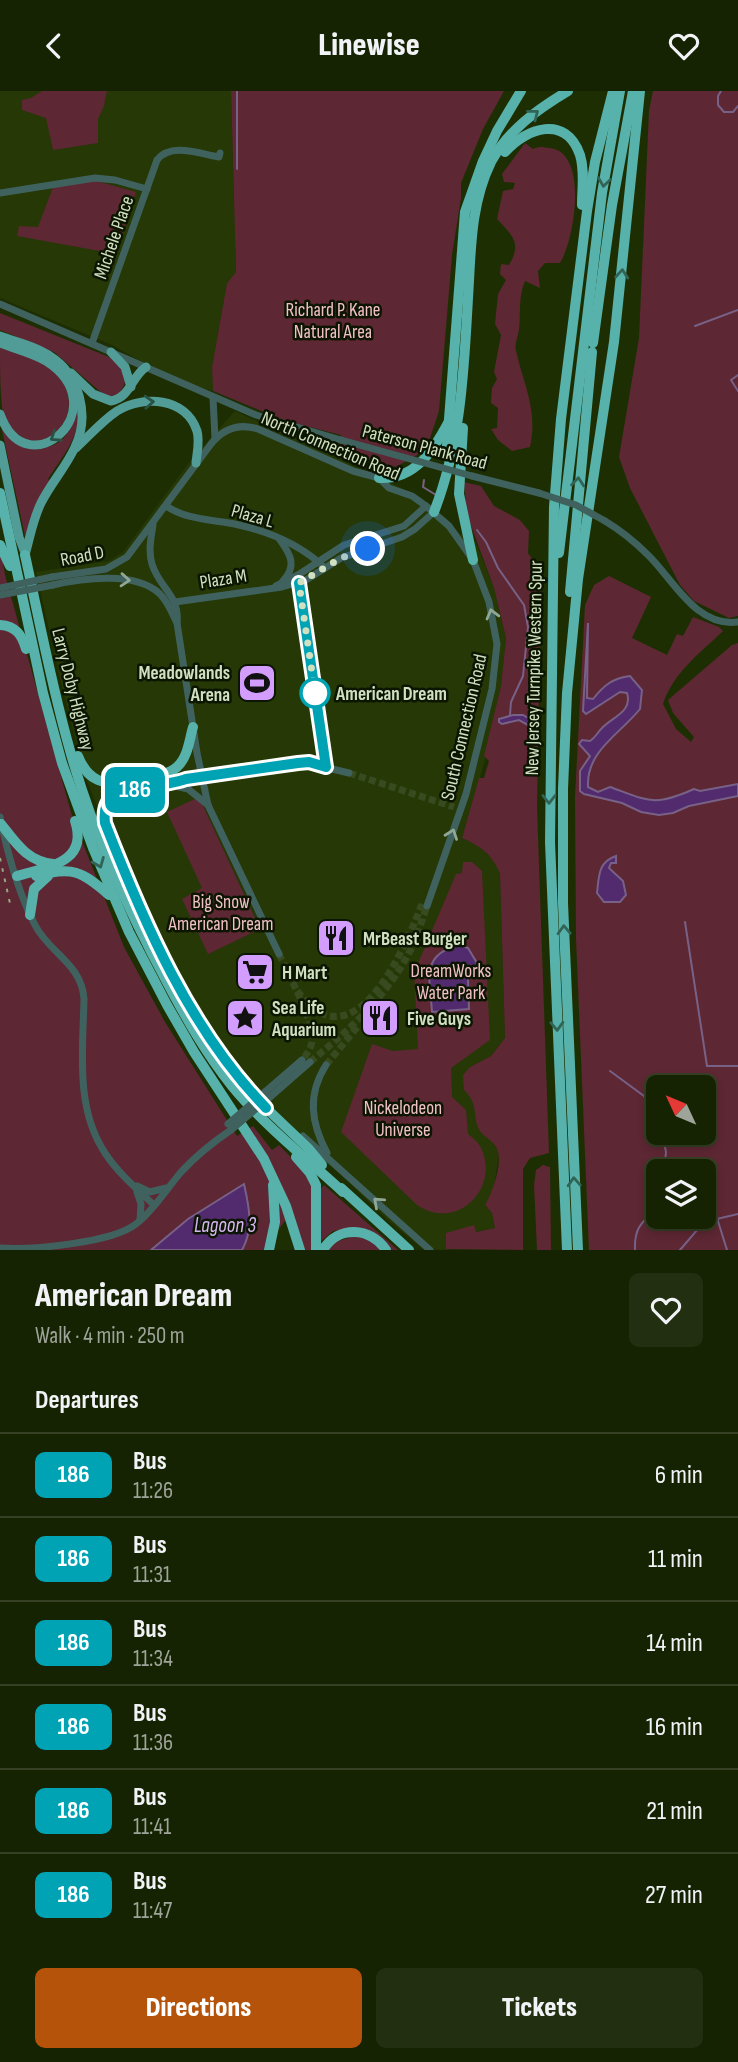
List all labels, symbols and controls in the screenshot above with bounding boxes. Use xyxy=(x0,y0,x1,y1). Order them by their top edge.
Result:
text: Linewise xyxy=(318,26,420,65)
icon: back xyxy=(35,27,73,65)
icon: heart xyxy=(665,27,703,65)
one-way arrow xyxy=(526,110,538,123)
one-way arrow xyxy=(596,176,611,188)
street label: Michele Place xyxy=(89,193,139,282)
one-way arrow xyxy=(614,268,629,280)
park label: Richard P. Kane Natural Area xyxy=(285,299,381,344)
one-way arrow xyxy=(144,395,155,410)
street label: North Connection Road xyxy=(258,407,403,486)
street label: Paterson Plank Road xyxy=(360,420,490,475)
one-way arrow xyxy=(50,428,63,441)
one-way arrow xyxy=(570,476,585,487)
street label: Plaza L xyxy=(229,499,276,533)
your location xyxy=(350,531,385,566)
street label: Road D xyxy=(58,541,106,572)
street label: New Jersey Turnpike Western Spur xyxy=(521,560,548,776)
street label: Plaza M xyxy=(198,564,248,595)
one-way arrow xyxy=(119,573,130,588)
one-way arrow xyxy=(486,608,500,620)
street label: Larry Doby Highway xyxy=(46,626,99,753)
street label: South Connection Road xyxy=(436,652,492,803)
place label: Meadowlands Arena xyxy=(138,662,230,707)
sports icon: Meadowlands Arena xyxy=(236,662,278,704)
marker: American Dream xyxy=(300,678,330,708)
place label: American Dream xyxy=(335,683,447,706)
line badge: 186 xyxy=(95,767,175,813)
text: 186 xyxy=(119,775,151,804)
one-way arrow xyxy=(541,794,557,804)
one-way arrow xyxy=(444,829,458,841)
one-way arrow xyxy=(90,857,104,869)
park label: Big Snow American Dream xyxy=(168,891,273,936)
restaurant icon: MrBeast Burger xyxy=(315,917,357,959)
one-way arrow xyxy=(556,924,572,935)
place label: MrBeast Burger xyxy=(363,928,467,951)
supermarket icon: H Mart xyxy=(234,951,276,993)
park label: DreamWorks Water Park xyxy=(411,960,492,1005)
place label: H Mart xyxy=(282,962,327,985)
place icon: Sea Life Aquarium xyxy=(224,997,266,1039)
place label: Sea Life Aquarium xyxy=(271,997,336,1042)
restaurant icon: Five Guys xyxy=(359,997,401,1039)
place label: Five Guys xyxy=(407,1008,471,1031)
one-way arrow xyxy=(549,1021,564,1032)
north arrow xyxy=(646,1075,716,1145)
map controls xyxy=(646,1075,716,1229)
park label: Nickelodeon Universe xyxy=(364,1097,442,1142)
button: layers xyxy=(646,1159,716,1229)
one-way arrow xyxy=(567,1176,582,1187)
one-way arrow xyxy=(373,1198,386,1211)
water label: Lagoon 3 xyxy=(194,1213,256,1238)
button: heart xyxy=(629,1273,703,1347)
text: American Dream xyxy=(35,1276,232,1316)
text: Walk · 4 min · 250 m xyxy=(35,1322,185,1350)
text: Departures xyxy=(35,1385,139,1416)
text: Bus xyxy=(133,1446,167,1477)
text: 186 xyxy=(57,1460,90,1489)
text: 6 min xyxy=(655,1460,703,1491)
text: 11:26 xyxy=(133,1477,173,1505)
text: Bus xyxy=(133,1530,167,1561)
text: 186 xyxy=(57,1544,90,1573)
text: 11 min xyxy=(648,1544,703,1575)
text: 11:31 xyxy=(133,1561,171,1589)
text: Bus xyxy=(133,1614,167,1645)
text: 186 xyxy=(57,1628,90,1657)
text: 14 min xyxy=(646,1628,703,1659)
text: 11:34 xyxy=(133,1645,173,1673)
text: Bus xyxy=(133,1698,167,1729)
text: 186 xyxy=(57,1712,90,1741)
text: 16 min xyxy=(646,1712,703,1743)
text: 11:36 xyxy=(133,1729,173,1757)
text: Bus xyxy=(133,1782,167,1813)
text: 186 xyxy=(57,1796,90,1825)
text: 21 min xyxy=(646,1796,703,1827)
text: 11:41 xyxy=(133,1813,171,1841)
text: Bus xyxy=(133,1866,167,1897)
text: 186 xyxy=(57,1880,90,1909)
text: 27 min xyxy=(645,1880,703,1911)
text: 11:47 xyxy=(133,1897,172,1925)
button: Directions xyxy=(35,1968,362,2048)
button: Tickets xyxy=(376,1968,703,2048)

